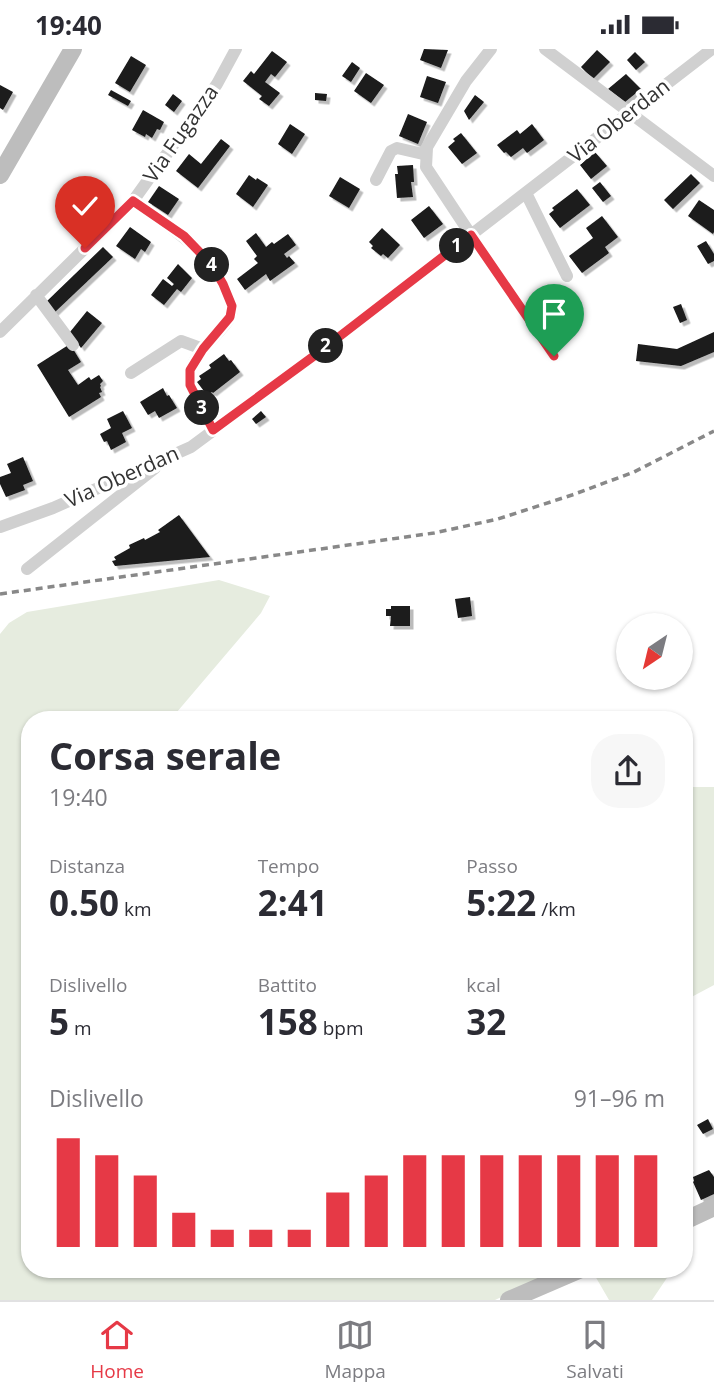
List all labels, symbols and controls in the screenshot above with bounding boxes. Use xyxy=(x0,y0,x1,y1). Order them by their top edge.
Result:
text: 19:40 xyxy=(35,7,102,43)
street label: Via Oberdan xyxy=(562,72,675,169)
street label: Via Fugazza xyxy=(136,79,224,188)
pin xyxy=(55,176,115,248)
icon: check xyxy=(66,187,104,225)
pin: 1 xyxy=(440,229,475,263)
text: 1 xyxy=(451,232,462,258)
pin: 4 xyxy=(194,247,230,283)
text: 4 xyxy=(206,251,217,277)
pin xyxy=(524,284,584,356)
icon: arrive xyxy=(535,295,573,333)
pin: 2 xyxy=(308,329,344,363)
text: 2 xyxy=(320,332,331,358)
pin: 3 xyxy=(184,391,220,425)
text: 3 xyxy=(196,394,207,420)
street label: Via Oberdan xyxy=(60,439,183,514)
north arrow xyxy=(616,613,693,689)
map controls xyxy=(616,613,693,690)
text: Corsa serale xyxy=(49,729,281,781)
button: share xyxy=(591,734,665,808)
text: 19:40 xyxy=(49,781,108,813)
text: Distanza xyxy=(49,853,125,879)
text: Tempo xyxy=(258,853,319,879)
text: Passo xyxy=(466,853,518,879)
text: 0.50 xyxy=(49,879,119,926)
text: 2:41 xyxy=(258,879,328,926)
text: 5:22 xyxy=(466,879,536,926)
text: km xyxy=(119,896,152,922)
text: /km xyxy=(536,896,576,922)
text: Dislivello xyxy=(49,972,127,998)
text: Battito xyxy=(258,972,317,998)
text: kcal xyxy=(466,972,501,998)
text: 5 xyxy=(49,998,69,1045)
text: 158 xyxy=(258,998,318,1045)
text: 32 xyxy=(466,998,506,1045)
text: m xyxy=(69,1015,92,1041)
text: bpm xyxy=(318,1015,363,1041)
text: Dislivello xyxy=(49,1082,144,1114)
text: 91–96 m xyxy=(574,1082,665,1114)
tab: Home xyxy=(90,1316,144,1384)
tab: Mappa xyxy=(324,1316,386,1384)
tab: Salvati xyxy=(566,1316,624,1384)

